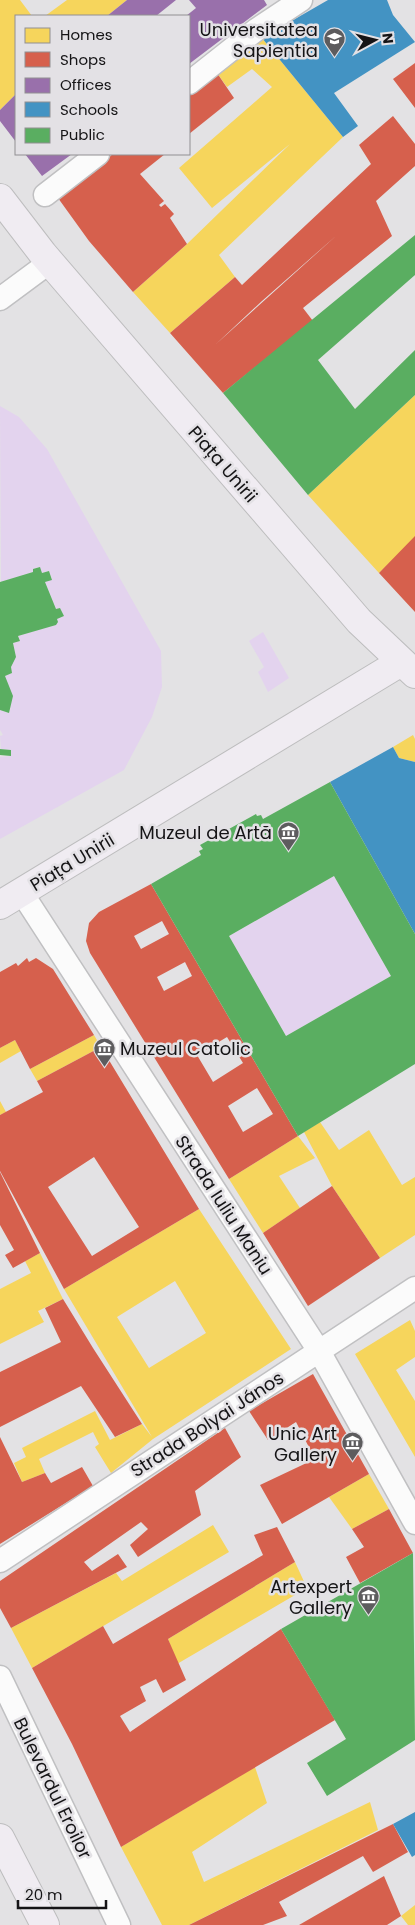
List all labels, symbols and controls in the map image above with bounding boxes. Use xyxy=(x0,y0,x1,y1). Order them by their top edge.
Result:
legend xyxy=(15,15,190,155)
north arrow xyxy=(350,15,400,65)
place label: Universitatea Sapientia xyxy=(200,17,318,63)
text: Homes xyxy=(60,24,113,45)
school or university icon: Universitatea Sapientia xyxy=(322,27,346,58)
text: N xyxy=(377,32,398,45)
text: Shops xyxy=(60,49,106,70)
text: Offices xyxy=(60,74,112,95)
text: Schools xyxy=(60,99,118,120)
text: Public xyxy=(60,124,105,145)
street label: Piața Unirii xyxy=(183,420,263,508)
place label: Muzeul de Artă xyxy=(139,820,272,845)
museum icon: Muzeul de Artă xyxy=(276,820,300,851)
street label: Piața Unirii xyxy=(25,827,119,897)
museum icon: Muzeul Catolic xyxy=(92,1036,116,1067)
place label: Muzeul Catolic xyxy=(120,1036,251,1061)
street label: Strada Iuliu Maniu xyxy=(170,1131,278,1279)
street label: Strada Bolyai János xyxy=(126,1365,288,1483)
place label: Unic Art Gallery xyxy=(268,1421,337,1467)
museum icon: Unic Art Gallery xyxy=(341,1431,365,1462)
place label: Artexpert Gallery xyxy=(270,1574,352,1620)
museum icon: Artexpert Gallery xyxy=(356,1584,380,1615)
street label: Bulevardul Eroilor xyxy=(8,1713,98,1863)
scale bar xyxy=(18,1878,105,1910)
text: 20 m xyxy=(25,1884,63,1905)

